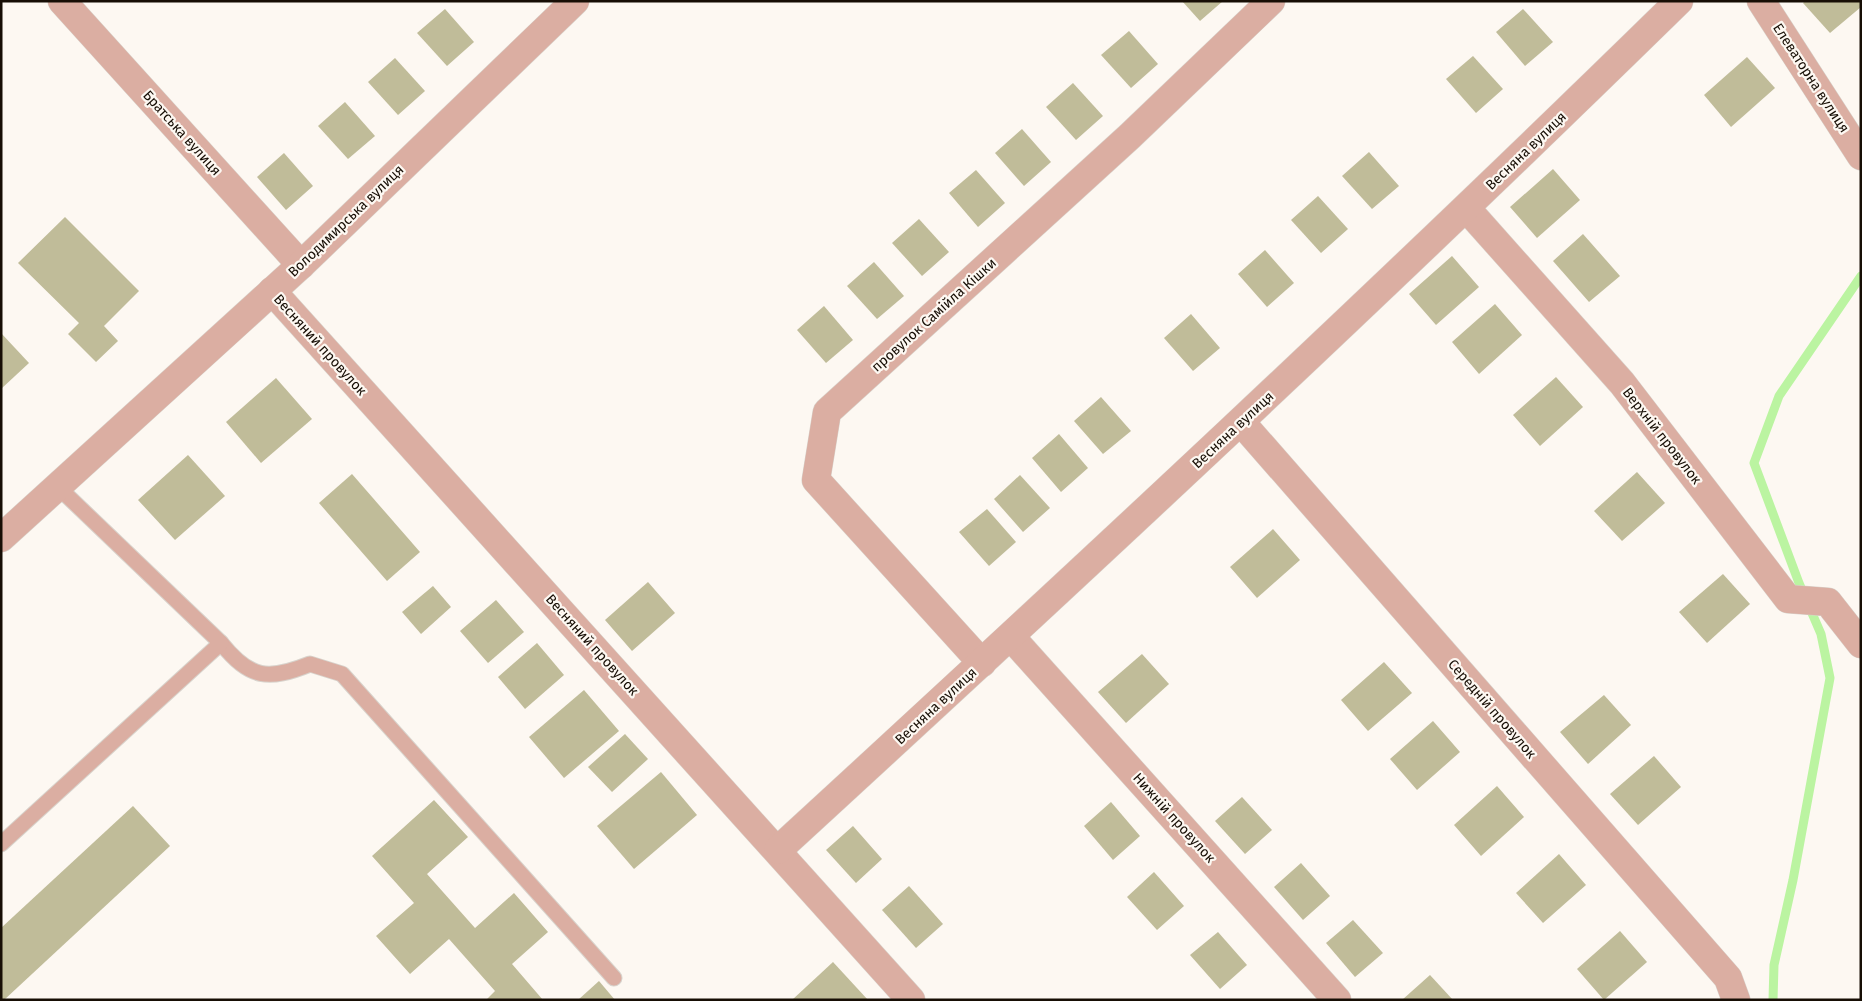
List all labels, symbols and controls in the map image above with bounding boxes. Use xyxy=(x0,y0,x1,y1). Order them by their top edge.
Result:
street label: Елеваторна вулиця xyxy=(1769,20,1853,136)
street label: Братська вулиця xyxy=(139,87,225,179)
street label: Весняна вулиця xyxy=(1482,108,1570,194)
street label: Володимирська вулиця xyxy=(285,161,407,281)
street label: провулок Самійла Кішки xyxy=(868,255,1000,375)
street label: Весняний провулок xyxy=(270,291,370,400)
street label: Верхній провулок xyxy=(1619,384,1706,488)
street label: Весняна вулиця xyxy=(1189,388,1277,472)
street label: Весняний провулок xyxy=(542,591,642,700)
street label: Середній провулок xyxy=(1444,656,1540,763)
street label: Весняна вулиця xyxy=(892,664,980,748)
street label: Нижній провулок xyxy=(1129,770,1219,867)

